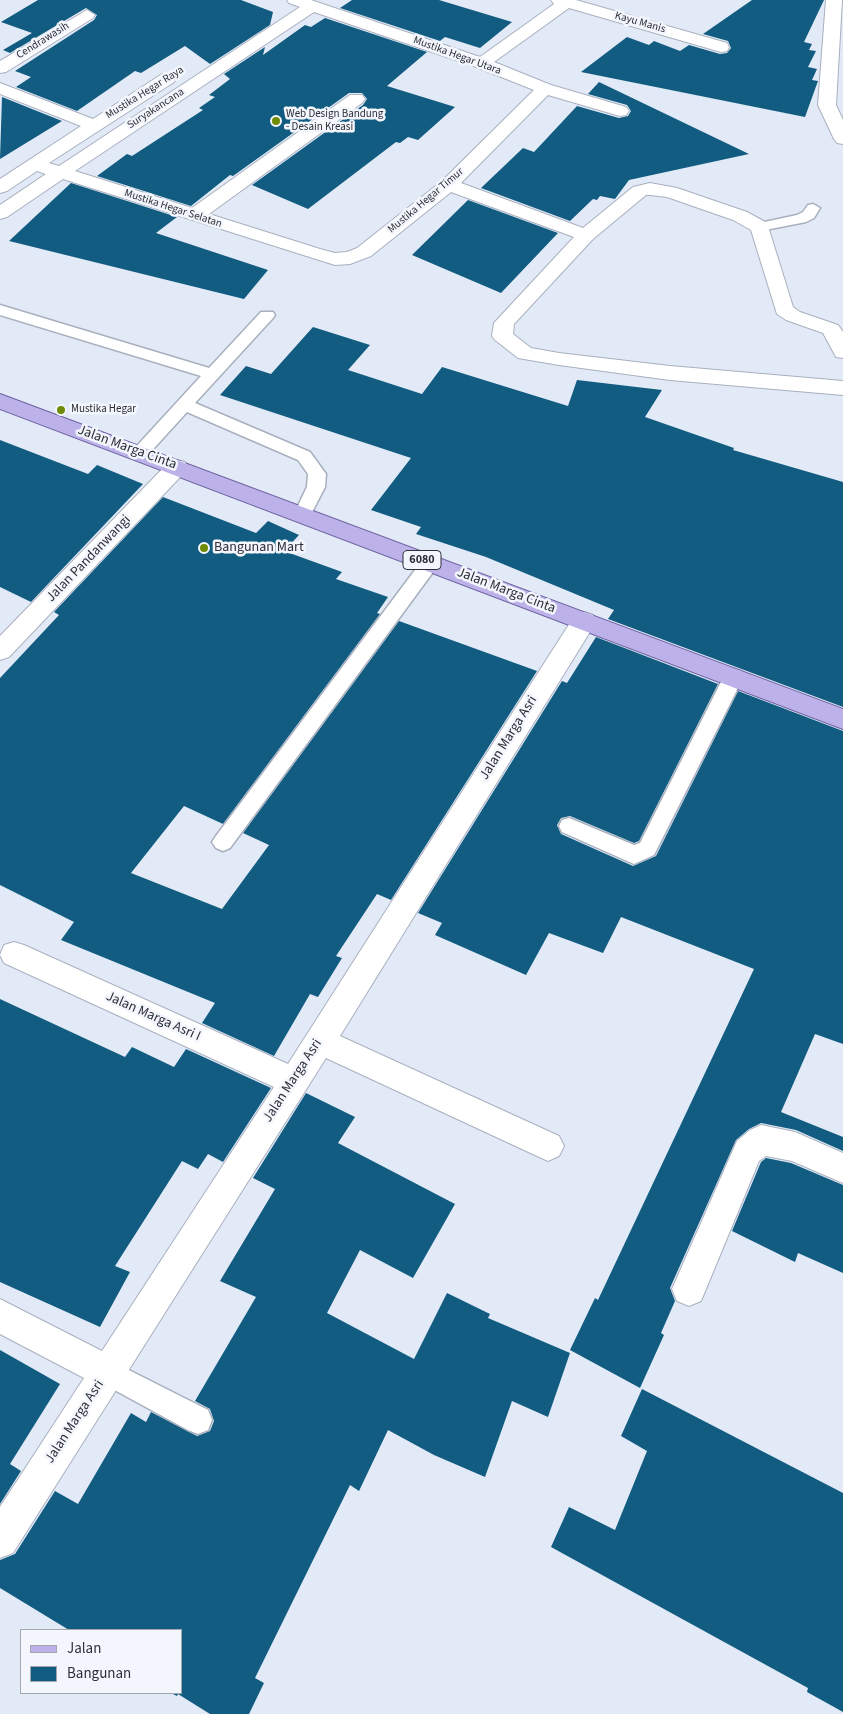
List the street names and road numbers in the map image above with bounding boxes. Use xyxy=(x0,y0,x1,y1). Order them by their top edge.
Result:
street label: Kayu Manis xyxy=(613,9,667,37)
street label: Cendrawasih xyxy=(14,20,72,62)
street label: Mustika Hegar Utara xyxy=(411,34,503,78)
street label: Mustika Hegar Raya xyxy=(104,64,186,122)
street label: Suryakancana xyxy=(125,86,187,132)
street label: Mustika Hegar Timur xyxy=(385,165,467,237)
street label: Mustika Hegar Selatan xyxy=(123,187,223,231)
street label: Jalan Marga Cinta xyxy=(75,422,179,474)
street label: Jalan Pandanwangi xyxy=(43,512,135,606)
road number: 6080 xyxy=(403,550,441,570)
street label: Jalan Marga Cinta xyxy=(454,565,558,617)
street label: Jalan Marga Asri xyxy=(477,693,541,783)
street label: Jalan Marga Asri I xyxy=(103,989,203,1045)
street label: Jalan Marga Asri xyxy=(260,1036,326,1126)
street label: Jalan Marga Asri xyxy=(42,1377,108,1467)

